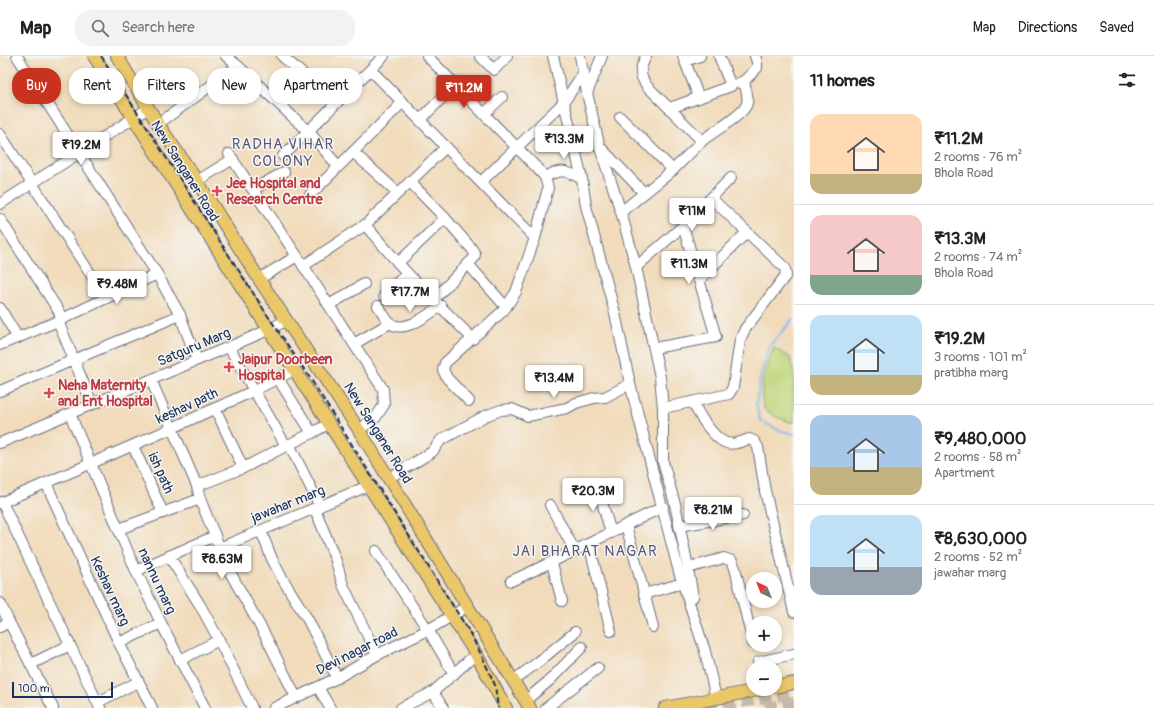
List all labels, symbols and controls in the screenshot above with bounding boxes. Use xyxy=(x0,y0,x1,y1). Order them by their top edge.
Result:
search box xyxy=(75,10,355,46)
text: Map xyxy=(20,16,51,40)
icon: search xyxy=(89,17,111,39)
text: Search here xyxy=(121,18,195,37)
text: Map xyxy=(973,19,996,36)
text: Directions xyxy=(1018,19,1077,36)
text: Saved xyxy=(1099,19,1134,36)
chip: Buy xyxy=(12,68,61,104)
chip: Rent xyxy=(69,68,125,104)
chip: Filters xyxy=(133,68,199,104)
chip: New xyxy=(207,68,261,104)
chip: Apartment xyxy=(269,68,362,104)
icon: filters xyxy=(1116,69,1138,91)
text: 11 homes xyxy=(810,70,875,91)
pin: ₹11.2M xyxy=(431,75,497,109)
text: ₹11.2M xyxy=(445,80,483,96)
street label: New Sanganer Road xyxy=(147,117,223,225)
pin: ₹13.3M xyxy=(531,126,597,160)
text: ₹11.2M xyxy=(934,128,983,149)
icon: home xyxy=(842,130,890,178)
text: ₹13.3M xyxy=(544,131,584,147)
pin: ₹19.2M xyxy=(48,132,114,166)
district label: RADHA VIHAR COLONY xyxy=(232,135,334,171)
text: ₹19.2M xyxy=(61,137,101,153)
text: 2 rooms · 76 m² xyxy=(934,149,1022,165)
text: Bhola Road xyxy=(934,165,993,181)
place label: Jee Hospital and Research Centre xyxy=(226,175,324,208)
marker: Jee Hospital and Research Centre xyxy=(211,185,223,197)
pin: ₹11M xyxy=(668,198,716,232)
text: ₹11M xyxy=(678,203,706,219)
text: ₹13.3M xyxy=(934,228,986,249)
icon: home xyxy=(842,231,890,279)
text: 2 rooms · 74 m² xyxy=(934,249,1022,265)
pin: ₹11.3M xyxy=(656,251,722,285)
text: ₹11.3M xyxy=(670,256,708,272)
text: Bhola Road xyxy=(934,265,993,281)
pin: ₹9.48M xyxy=(84,271,150,305)
text: ₹9.48M xyxy=(97,276,137,292)
pin: ₹17.7M xyxy=(377,279,443,313)
text: ₹17.7M xyxy=(391,284,429,300)
street label: Satguru Marg xyxy=(155,324,233,370)
text: ₹19.2M xyxy=(934,328,985,349)
icon: home xyxy=(842,331,890,379)
text: 3 rooms · 101 m² xyxy=(934,349,1027,365)
place label: Jaipur Doorbeen Hospital xyxy=(238,351,333,384)
marker: Jaipur Doorbeen Hospital xyxy=(223,361,235,373)
pin: ₹13.4M xyxy=(521,365,587,399)
text: pratibha marg xyxy=(934,365,1008,381)
text: ₹13.4M xyxy=(534,370,574,386)
place label: Neha Maternity and Ent Hospital xyxy=(58,377,153,410)
street label: New Sanganer Road xyxy=(340,379,416,487)
street label: keshav path xyxy=(153,384,221,428)
marker: Neha Maternity and Ent Hospital xyxy=(43,387,55,399)
text: ₹9,480,000 xyxy=(934,428,1026,449)
icon: home xyxy=(842,431,890,479)
text: 2 rooms · 58 m² xyxy=(934,449,1021,465)
street label: ish path xyxy=(144,450,178,496)
text: Apartment xyxy=(934,465,995,481)
pin: ₹20.3M xyxy=(560,478,626,512)
street label: jawahar marg xyxy=(248,482,327,527)
text: ₹20.3M xyxy=(571,483,615,499)
pin: ₹8.21M xyxy=(680,497,746,531)
text: ₹8.21M xyxy=(694,502,732,518)
text: ₹8,630,000 xyxy=(934,528,1027,549)
icon: home xyxy=(842,531,890,579)
district label: JAI BHARAT NAGAR xyxy=(512,542,658,561)
street label: nannu marg xyxy=(134,545,180,617)
pin: ₹8.63M xyxy=(189,546,255,580)
text: 2 rooms · 52 m² xyxy=(934,549,1022,565)
text: ₹8.63M xyxy=(201,551,243,567)
street label: Keshav marg xyxy=(86,553,134,629)
text: jawahar marg xyxy=(934,565,1006,581)
north arrow xyxy=(746,572,782,608)
map controls xyxy=(746,572,782,696)
button: + xyxy=(746,616,782,652)
street label: Devi nagar road xyxy=(313,623,401,679)
button: − xyxy=(746,660,782,696)
scale bar xyxy=(12,680,113,699)
text: 100 m xyxy=(18,682,49,695)

